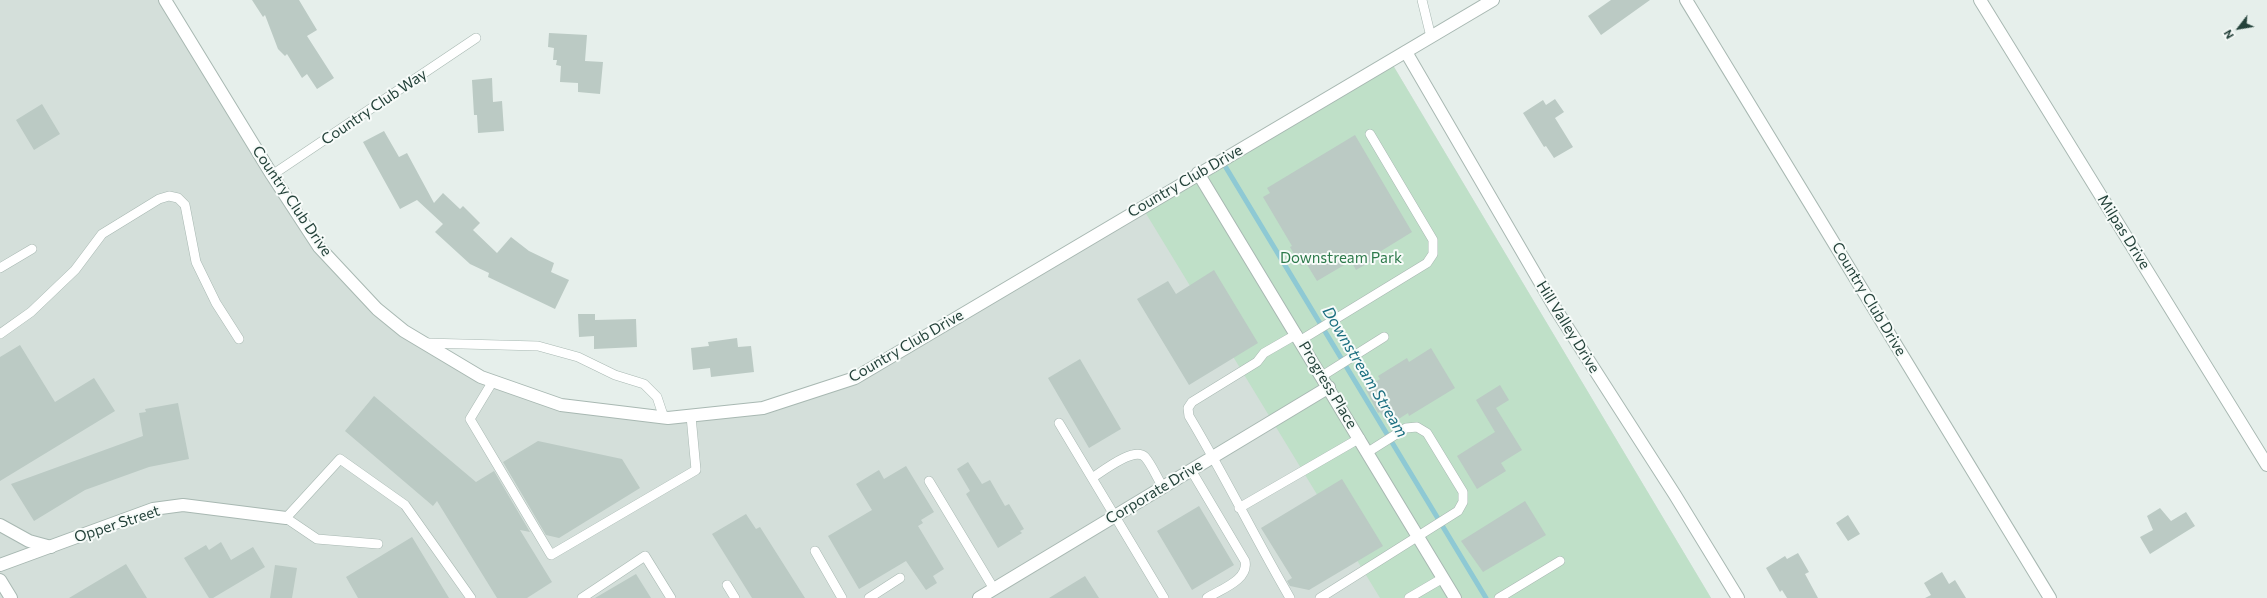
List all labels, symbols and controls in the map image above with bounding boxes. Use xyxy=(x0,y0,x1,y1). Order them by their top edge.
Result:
north arrow xyxy=(2219,8,2259,48)
text: N xyxy=(2221,28,2236,41)
street label: Country Club Way xyxy=(318,65,430,149)
street label: Country Club Drive xyxy=(1124,141,1246,221)
street label: Country Club Drive xyxy=(248,142,336,260)
street label: Milpas Drive xyxy=(2094,191,2154,273)
street label: Country Club Drive xyxy=(1828,239,1910,359)
park label: Downstream Park xyxy=(1280,249,1402,267)
street label: Hill Valley Drive xyxy=(1533,278,1603,376)
water label: Downstream Stream xyxy=(1318,303,1412,441)
street label: Country Club Drive xyxy=(845,306,967,386)
street label: Progress Place xyxy=(1295,338,1361,432)
street label: Corporate Drive xyxy=(1102,456,1206,528)
street label: Opper Street xyxy=(72,502,162,546)

